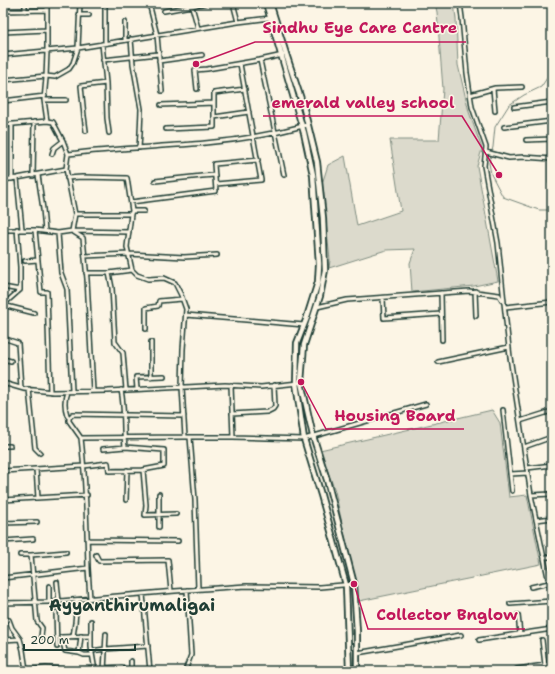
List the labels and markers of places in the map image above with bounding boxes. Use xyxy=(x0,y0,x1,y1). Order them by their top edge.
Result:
callout: Sindhu Eye Care Centre xyxy=(255,14,466,42)
callout: emerald valley school xyxy=(263,88,462,116)
callout: Housing Board xyxy=(326,401,464,429)
callout: Collector Bnglow xyxy=(368,601,525,629)

